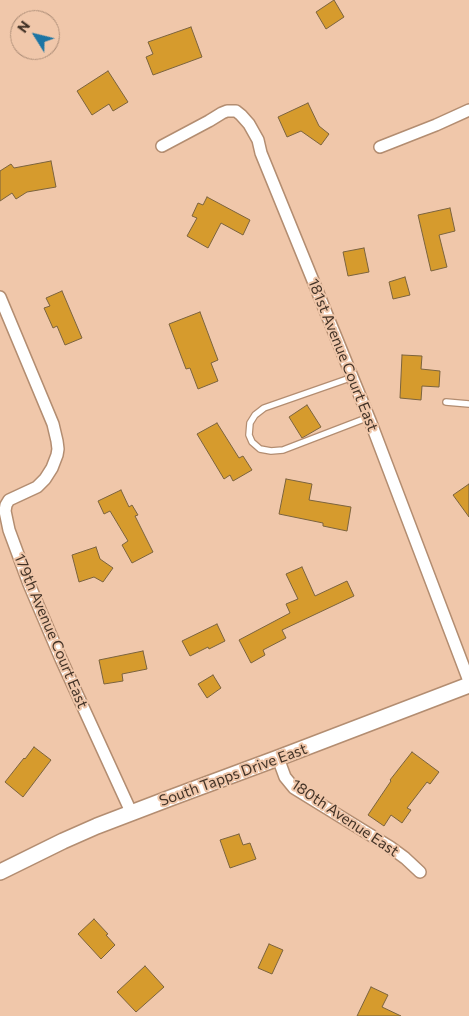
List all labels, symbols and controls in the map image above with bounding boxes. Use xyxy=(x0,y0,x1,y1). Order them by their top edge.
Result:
north arrow xyxy=(10,10,60,60)
text: N xyxy=(13,17,33,36)
street label: 181st Avenue Court East xyxy=(304,276,382,434)
street label: 179th Avenue Court East xyxy=(10,551,92,711)
street label: South Tapps Drive East xyxy=(157,740,309,810)
street label: 180th Avenue East xyxy=(288,775,402,861)

